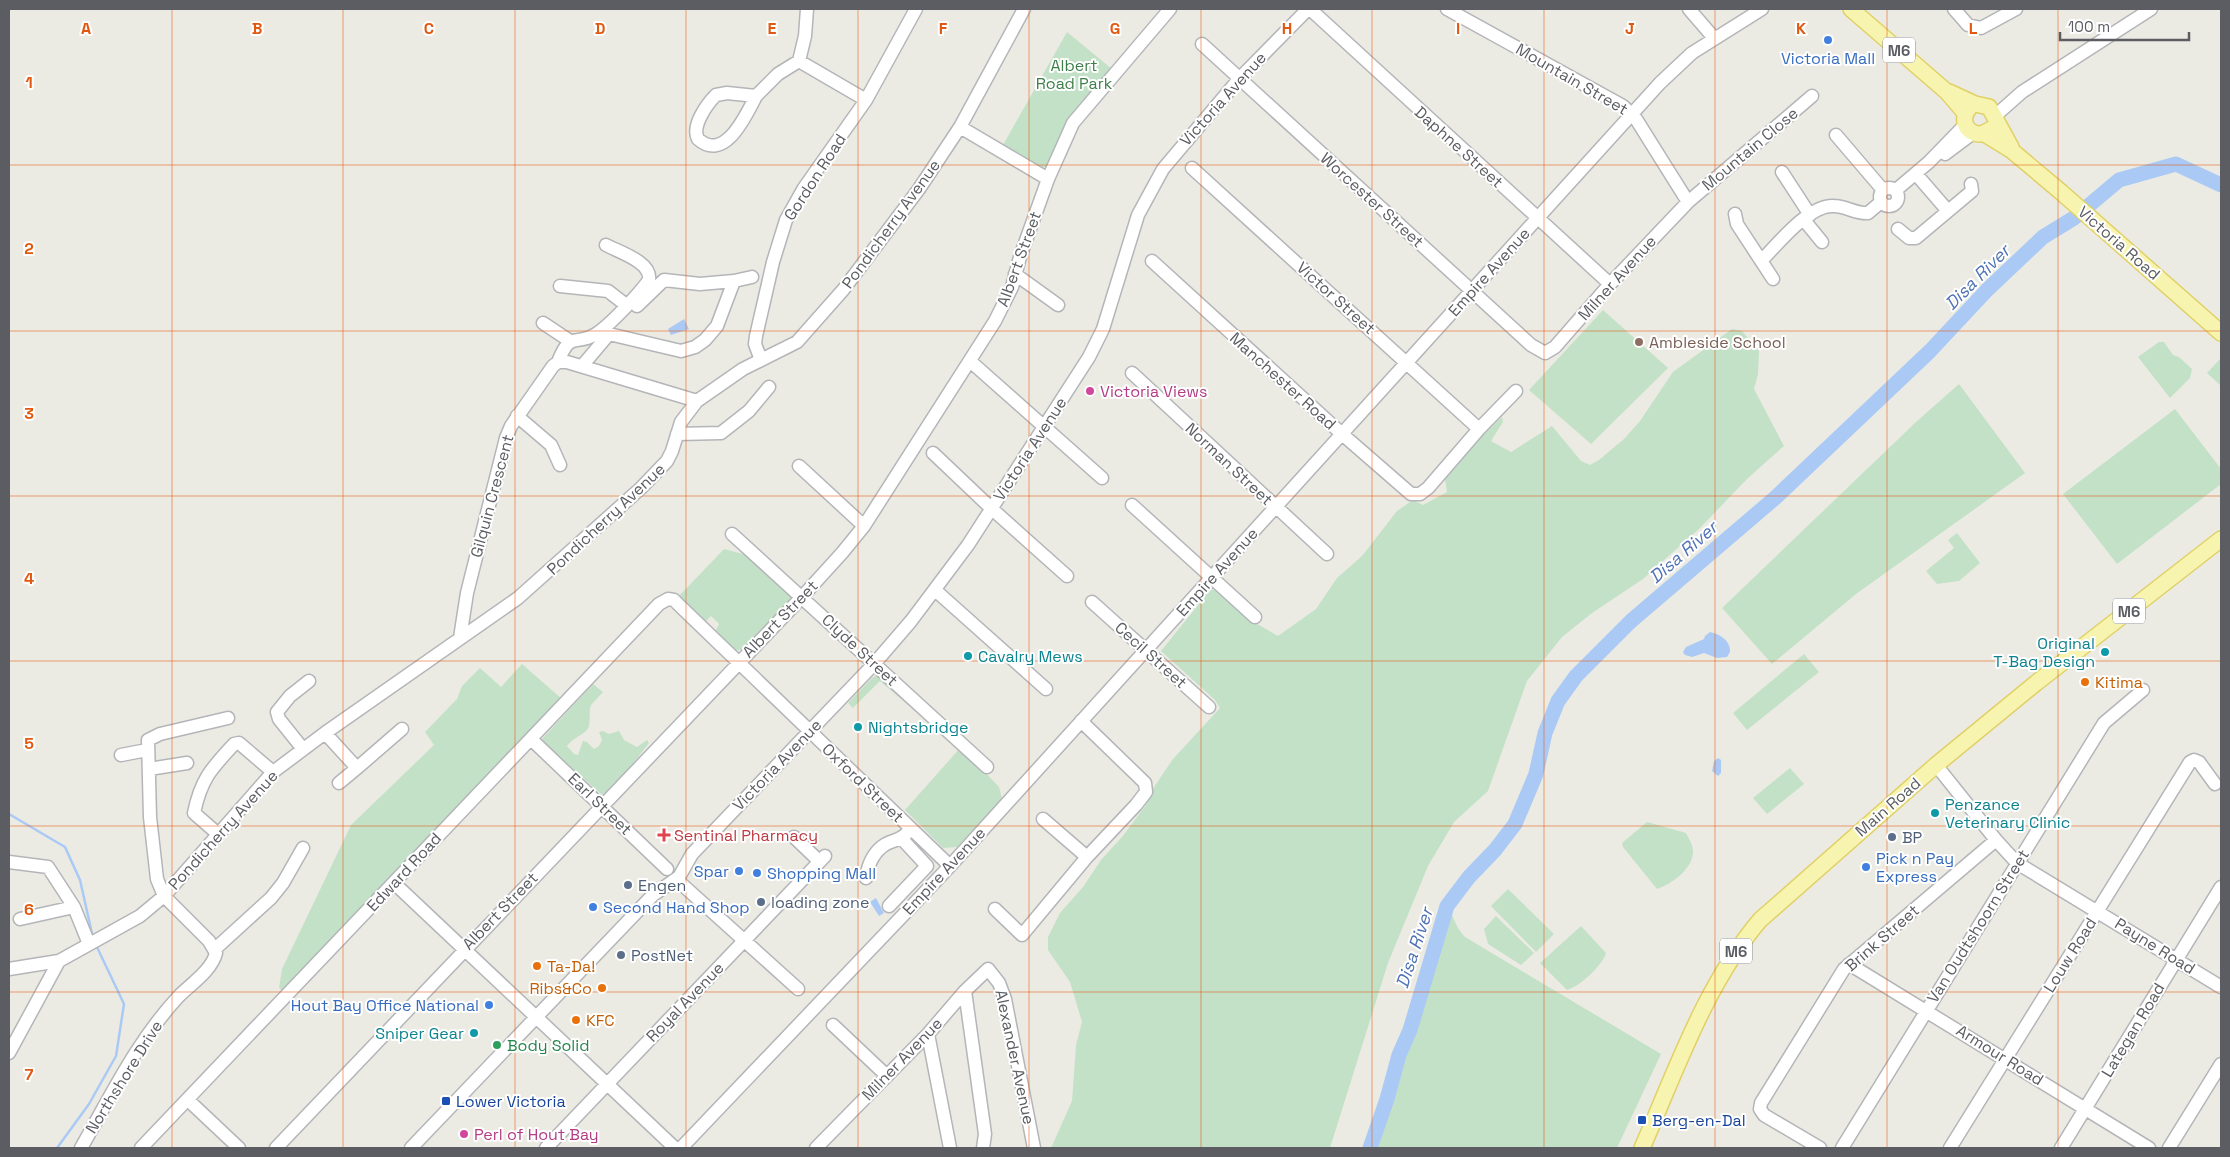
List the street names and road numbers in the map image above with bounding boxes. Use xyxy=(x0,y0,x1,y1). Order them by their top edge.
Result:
street label: Mountain Street xyxy=(1512,38,1632,120)
road number: M6 xyxy=(1883,38,1915,62)
street label: Victoria Avenue xyxy=(1175,48,1271,150)
street label: Daphne Street xyxy=(1410,102,1508,192)
street label: Mountain Close xyxy=(1697,103,1803,195)
street label: Gordon Road xyxy=(779,130,851,224)
street label: Worcester Street xyxy=(1316,148,1428,252)
street label: Pondicherry Avenue xyxy=(837,155,945,293)
street label: Victoria Road xyxy=(2073,201,2165,285)
street label: Albert Street xyxy=(992,208,1046,310)
street label: Empire Avenue xyxy=(1444,223,1534,321)
street label: Milner Avenue xyxy=(1573,231,1661,325)
street label: Victor Street xyxy=(1292,257,1380,339)
street label: Manchester Road xyxy=(1225,328,1341,434)
street label: Victoria Avenue xyxy=(989,393,1071,505)
street label: Norman Street xyxy=(1181,418,1277,510)
street label: Gilquin Crescent xyxy=(466,432,518,560)
street label: Pondicherry Avenue xyxy=(542,459,670,579)
street label: Empire Avenue xyxy=(1172,523,1262,621)
street label: Albert Street xyxy=(738,576,822,662)
road number: M6 xyxy=(2113,598,2145,624)
street label: Clyde Street xyxy=(817,609,903,691)
street label: Cecil Street xyxy=(1110,617,1192,693)
street label: Victoria Avenue xyxy=(728,715,826,815)
street label: Oxford Street xyxy=(818,739,908,827)
street label: Pondicherry Avenue xyxy=(164,766,282,894)
street label: Earl Street xyxy=(564,768,636,840)
street label: Main Road xyxy=(1851,773,1925,841)
street label: Empire Avenue xyxy=(898,823,990,919)
street label: Edward Road xyxy=(362,828,446,916)
street label: Van Oudtshoorn Street xyxy=(1922,845,2034,1007)
street label: Albert Street xyxy=(458,868,542,954)
street label: Brink Street xyxy=(1840,900,1924,976)
street label: Payne Road xyxy=(2111,913,2199,979)
street label: Louw Road xyxy=(2039,914,2101,996)
road number: M6 xyxy=(1720,938,1752,964)
street label: Royal Avenue xyxy=(642,958,728,1046)
street label: Lategan Road xyxy=(2097,979,2169,1081)
street label: Alexander Avenue xyxy=(990,988,1040,1126)
street label: Milner Avenue xyxy=(857,1013,947,1105)
street label: Northshore Drive xyxy=(81,1017,167,1137)
street label: Armour Road xyxy=(1952,1020,2048,1090)

